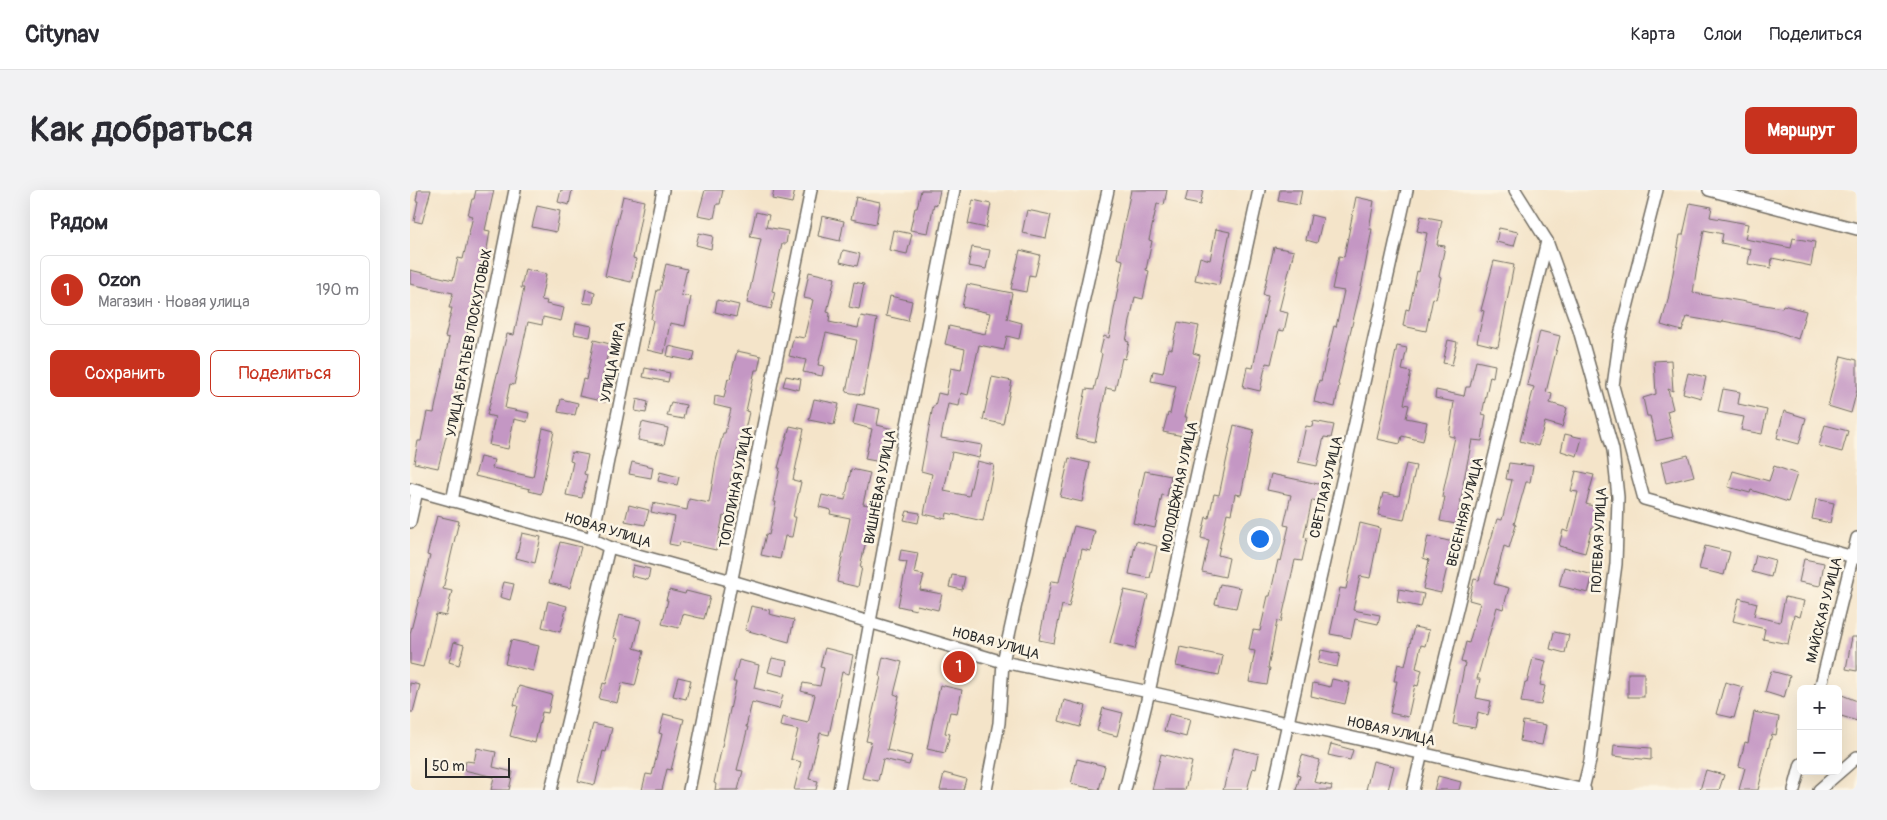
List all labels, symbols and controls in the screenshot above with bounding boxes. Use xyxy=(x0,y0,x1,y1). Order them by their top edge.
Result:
text: Citynav xyxy=(25,20,100,49)
text: Карта xyxy=(1631,23,1675,46)
text: Слои xyxy=(1703,23,1741,46)
text: Поделиться xyxy=(1769,23,1862,46)
button: Маршрут xyxy=(1745,107,1857,154)
text: Как добраться xyxy=(30,108,253,152)
text: Рядом xyxy=(50,209,108,236)
street label: УЛИЦА БРАТЬЕВ ЛОСКУТОВЫХ xyxy=(442,247,496,438)
text: Ozon xyxy=(98,268,141,292)
text: 1 xyxy=(64,280,70,300)
text: 190 m xyxy=(316,280,359,300)
text: Магазин · Новая улица xyxy=(98,292,250,312)
street label: УЛИЦА МИРА xyxy=(597,320,629,404)
button: Сохранить xyxy=(50,350,200,397)
button: Поделиться xyxy=(210,350,360,397)
street label: МОЛОДЁЖНАЯ УЛИЦА xyxy=(1157,420,1201,554)
street label: ТОПОЛИНАЯ УЛИЦА xyxy=(716,424,756,550)
street label: ВИШНЁВАЯ УЛИЦА xyxy=(861,428,899,546)
street label: СВЕТЛАЯ УЛИЦА xyxy=(1306,434,1346,540)
street label: ВЕСЕННЯЯ УЛИЦА xyxy=(1443,455,1487,569)
street label: ПОЛЕВАЯ УЛИЦА xyxy=(1588,487,1610,593)
street label: НОВАЯ УЛИЦА xyxy=(562,509,654,551)
your location xyxy=(1247,526,1273,552)
street label: МАЙСКАЯ УЛИЦА xyxy=(1803,555,1845,665)
street label: НОВАЯ УЛИЦА xyxy=(950,623,1042,663)
pin: 1 xyxy=(943,648,975,686)
map controls xyxy=(1797,685,1842,775)
button: + xyxy=(1797,685,1842,730)
street label: НОВАЯ УЛИЦА xyxy=(1345,713,1437,749)
button: − xyxy=(1797,730,1842,775)
scale bar xyxy=(425,755,510,778)
text: 50 m xyxy=(432,758,465,775)

